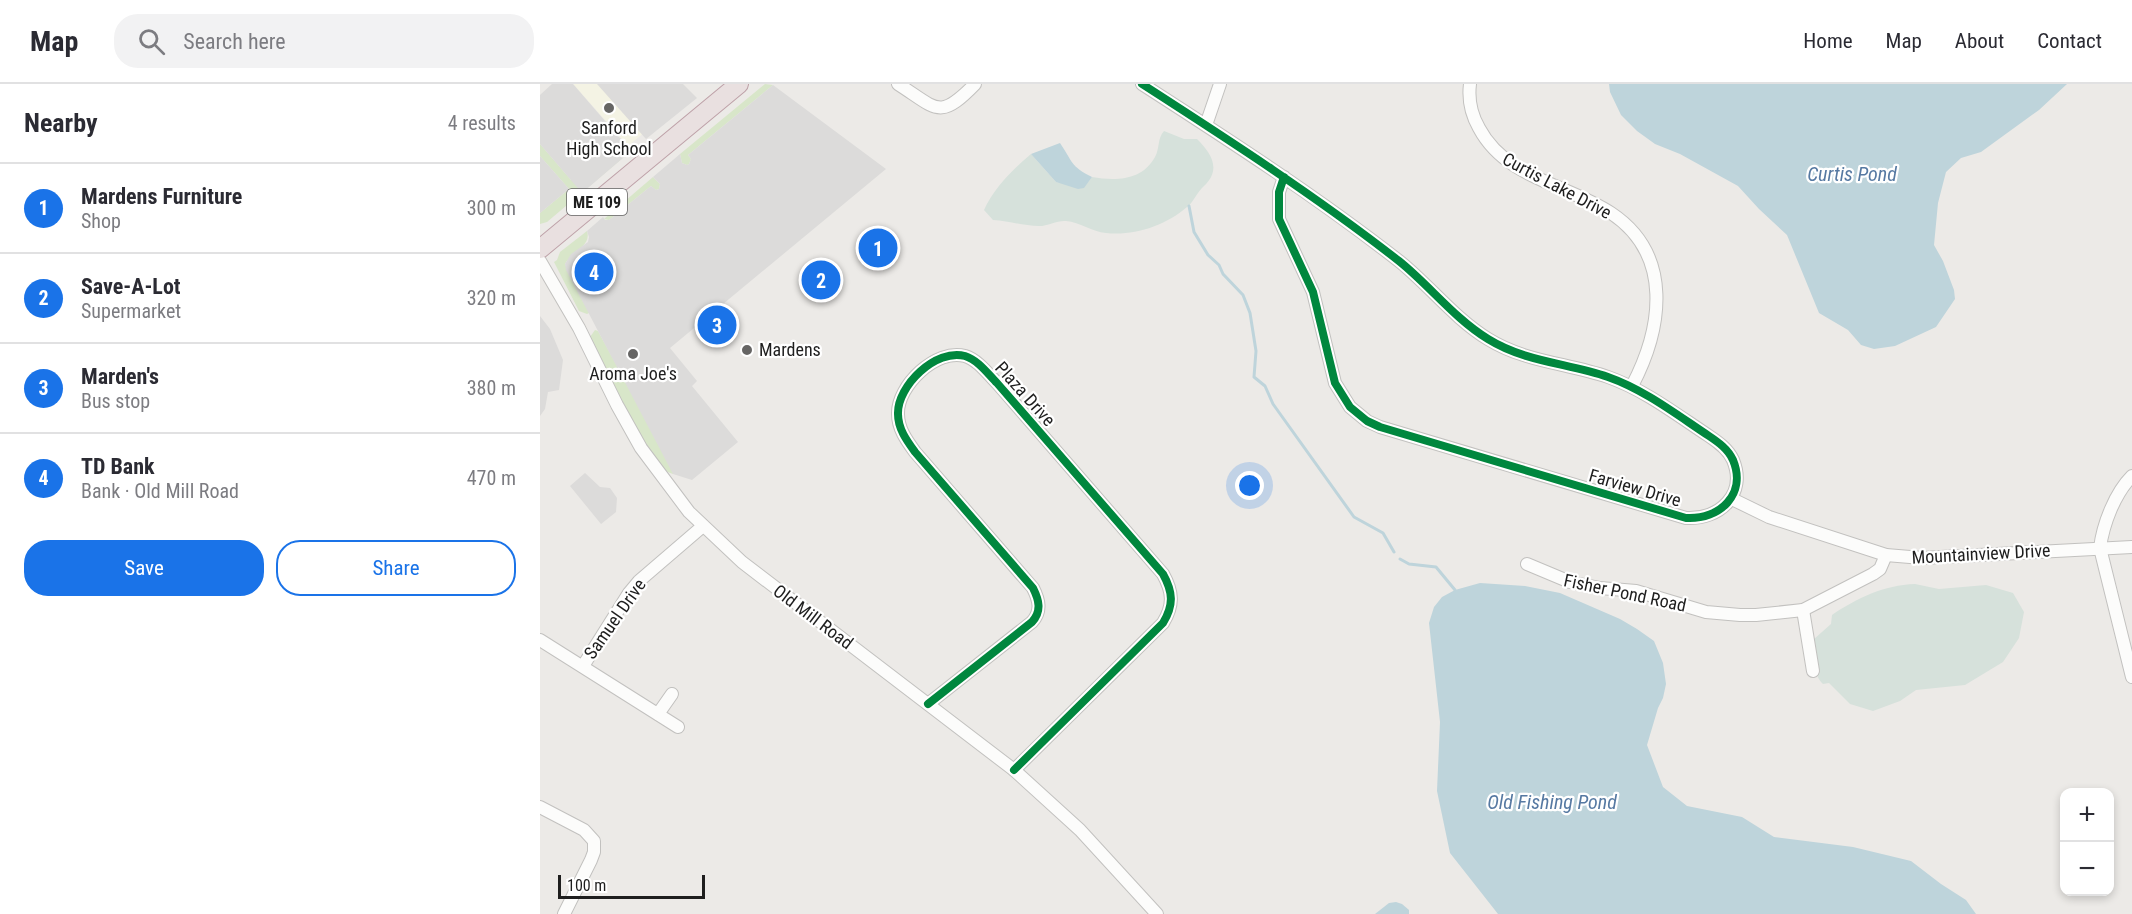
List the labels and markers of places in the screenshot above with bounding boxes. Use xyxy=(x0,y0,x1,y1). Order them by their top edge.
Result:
marker: Sanford High School xyxy=(602,101,616,115)
place label: Sanford High School xyxy=(566,117,652,159)
pin: 1 xyxy=(858,226,898,270)
pin: 4 xyxy=(574,250,614,294)
pin: 2 xyxy=(802,258,840,302)
pin: 3 xyxy=(698,302,736,348)
place label: Mardens xyxy=(759,339,821,360)
marker: Mardens xyxy=(740,343,754,357)
marker: Aroma Joe's xyxy=(626,347,640,361)
place label: Aroma Joe's xyxy=(589,363,677,384)

